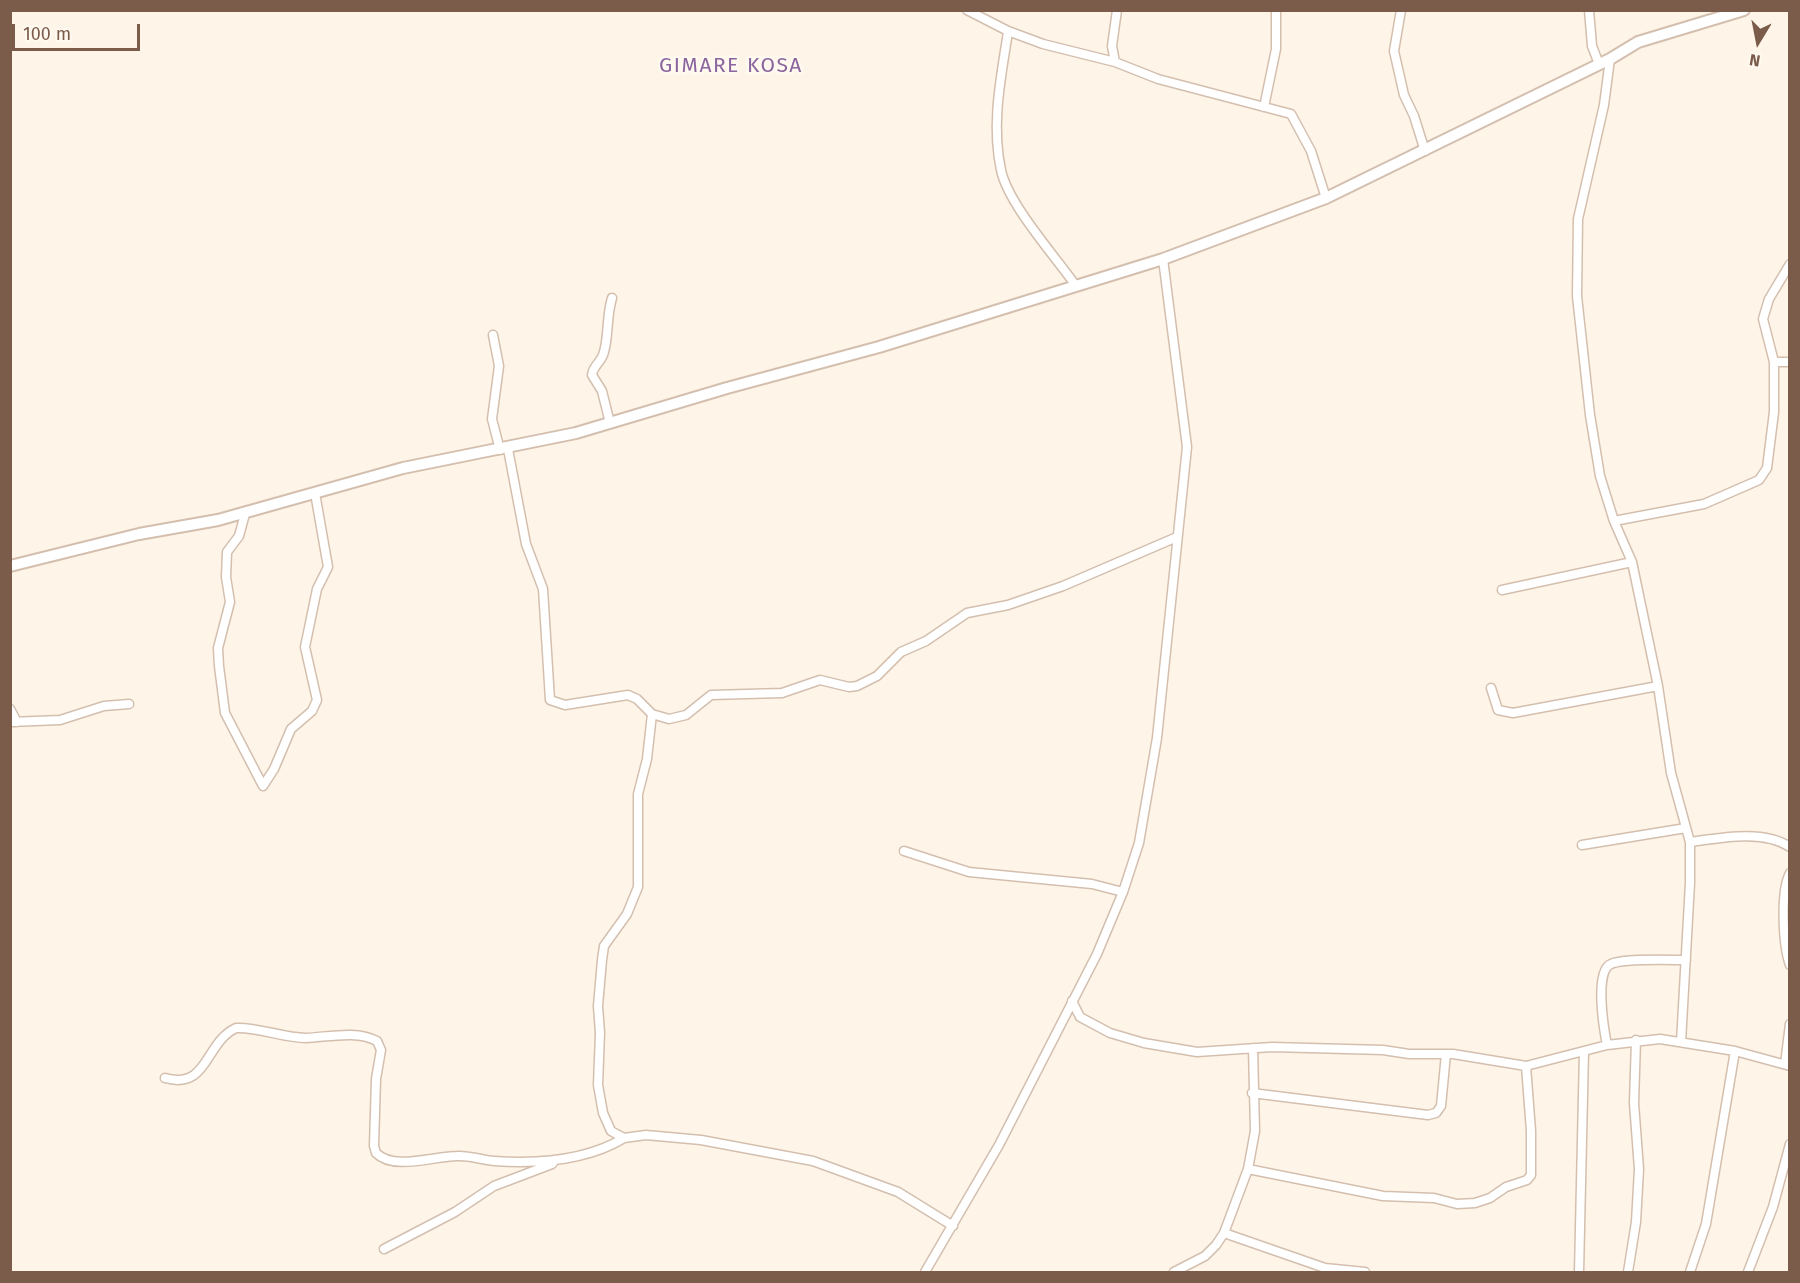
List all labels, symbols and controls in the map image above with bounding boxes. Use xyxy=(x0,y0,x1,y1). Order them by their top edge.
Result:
scale bar xyxy=(15,12,142,50)
north arrow xyxy=(1728,12,1788,72)
text: 100 m xyxy=(23,23,71,45)
text: N xyxy=(1748,50,1762,70)
district label: GIMARE KOSA xyxy=(659,53,803,79)

